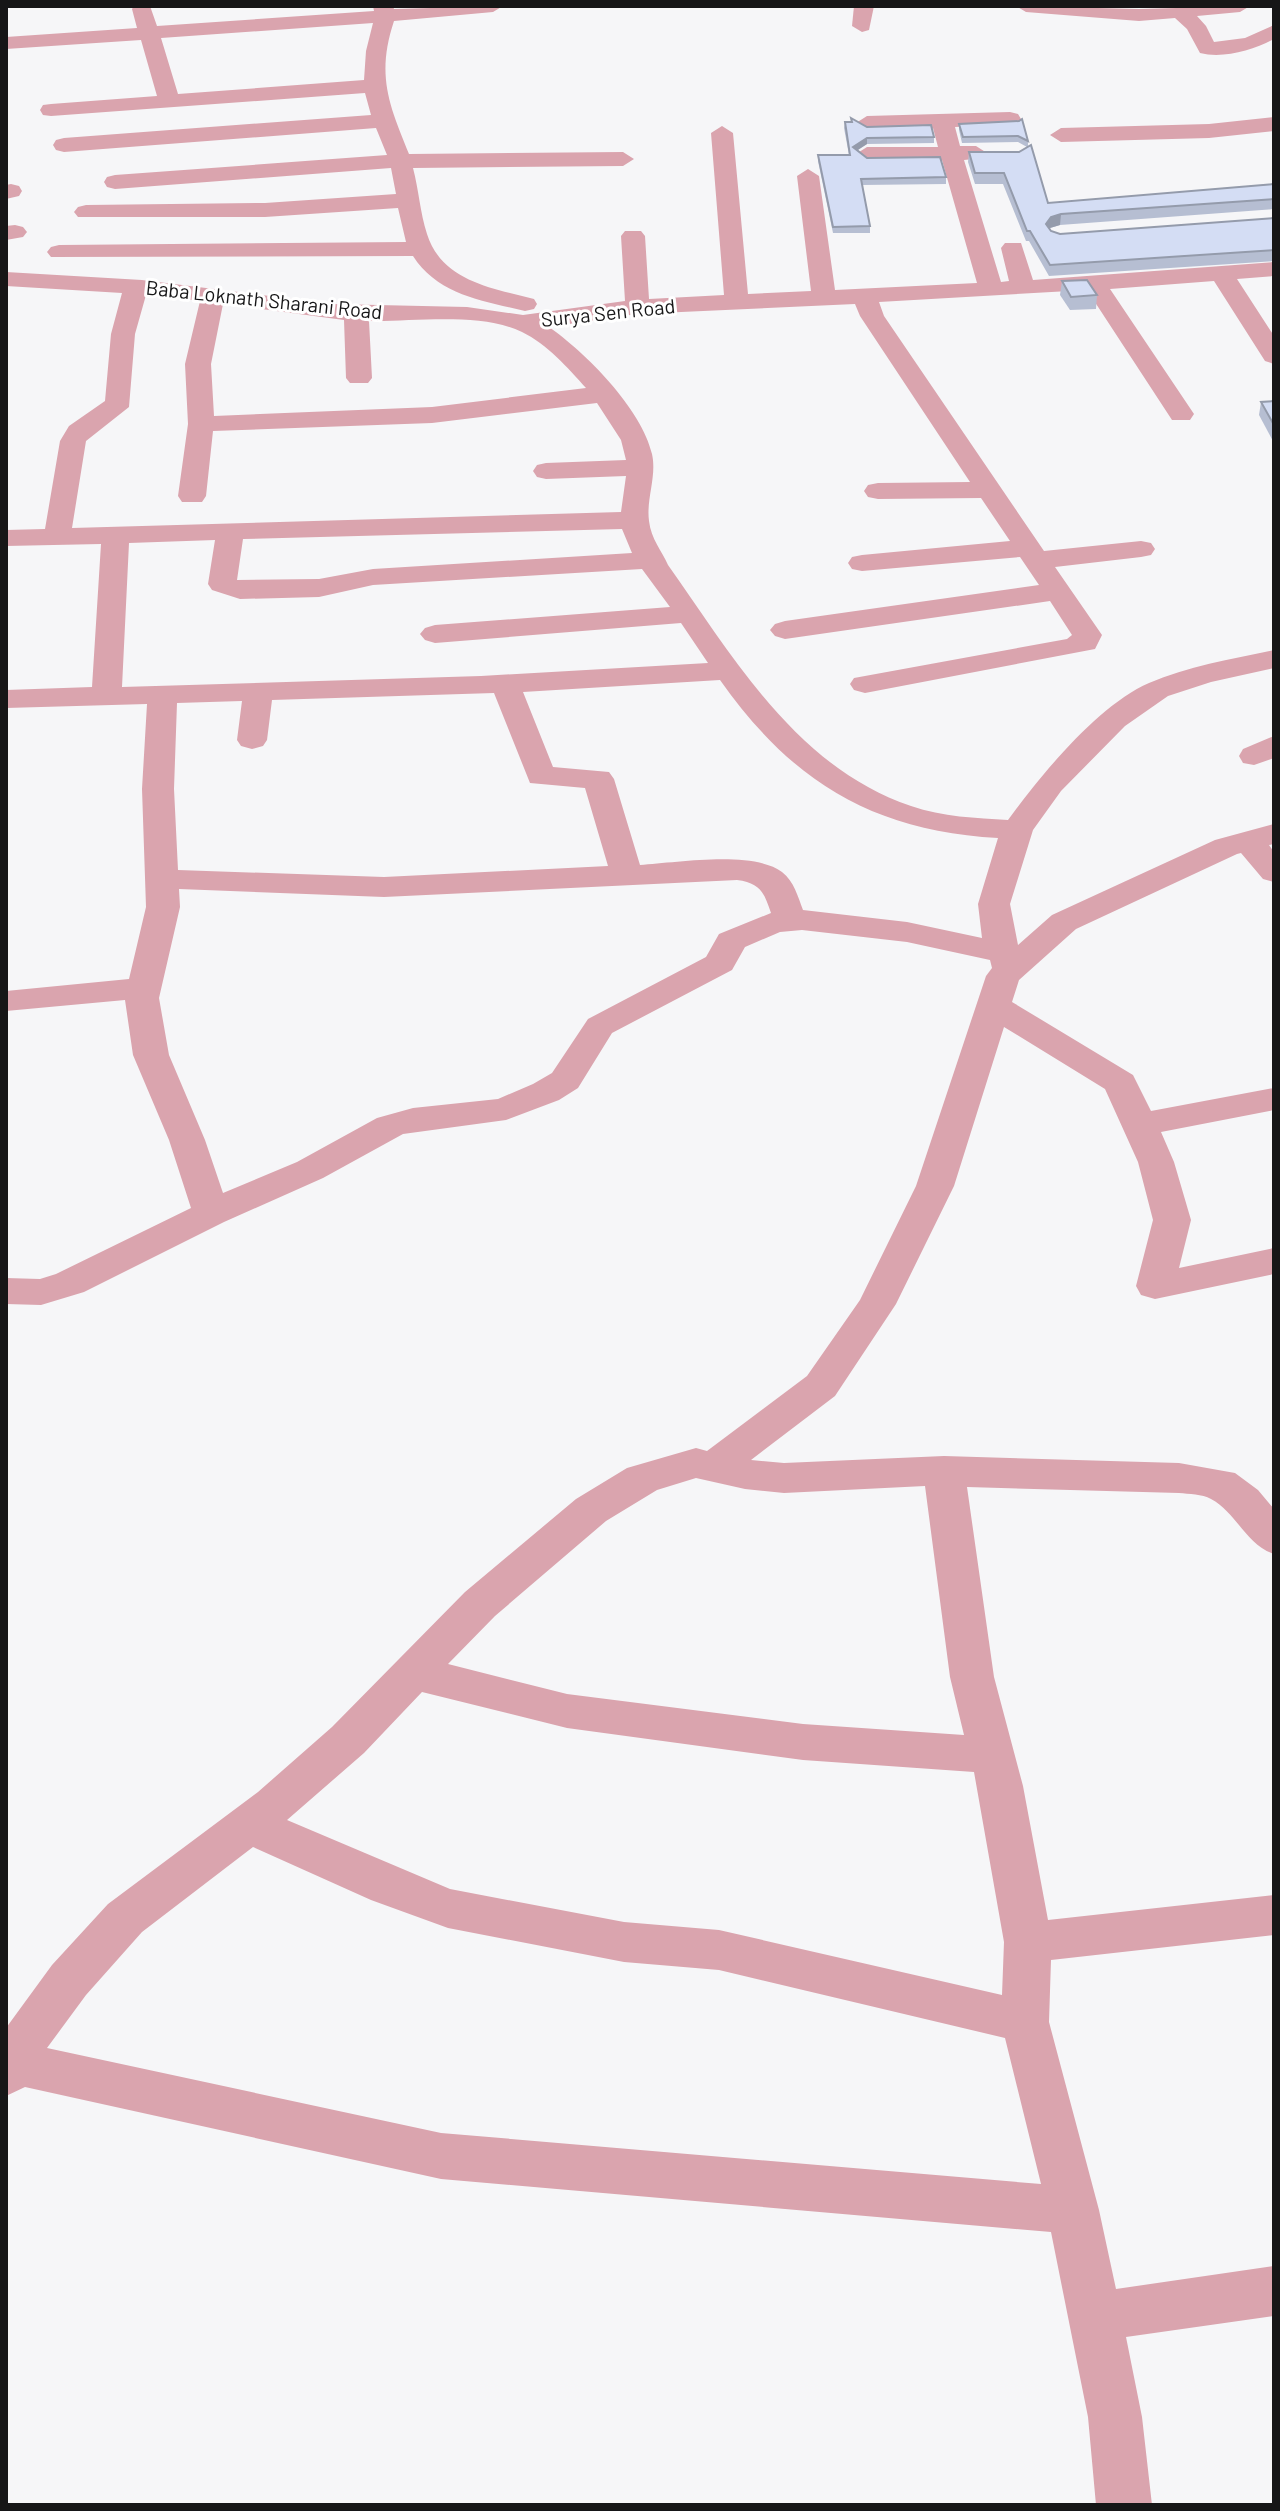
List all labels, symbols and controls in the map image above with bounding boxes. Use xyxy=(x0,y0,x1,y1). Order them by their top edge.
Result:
street label: Baba Loknath Sharani Road xyxy=(145,275,383,323)
street label: Surya Sen Road xyxy=(540,293,676,331)

